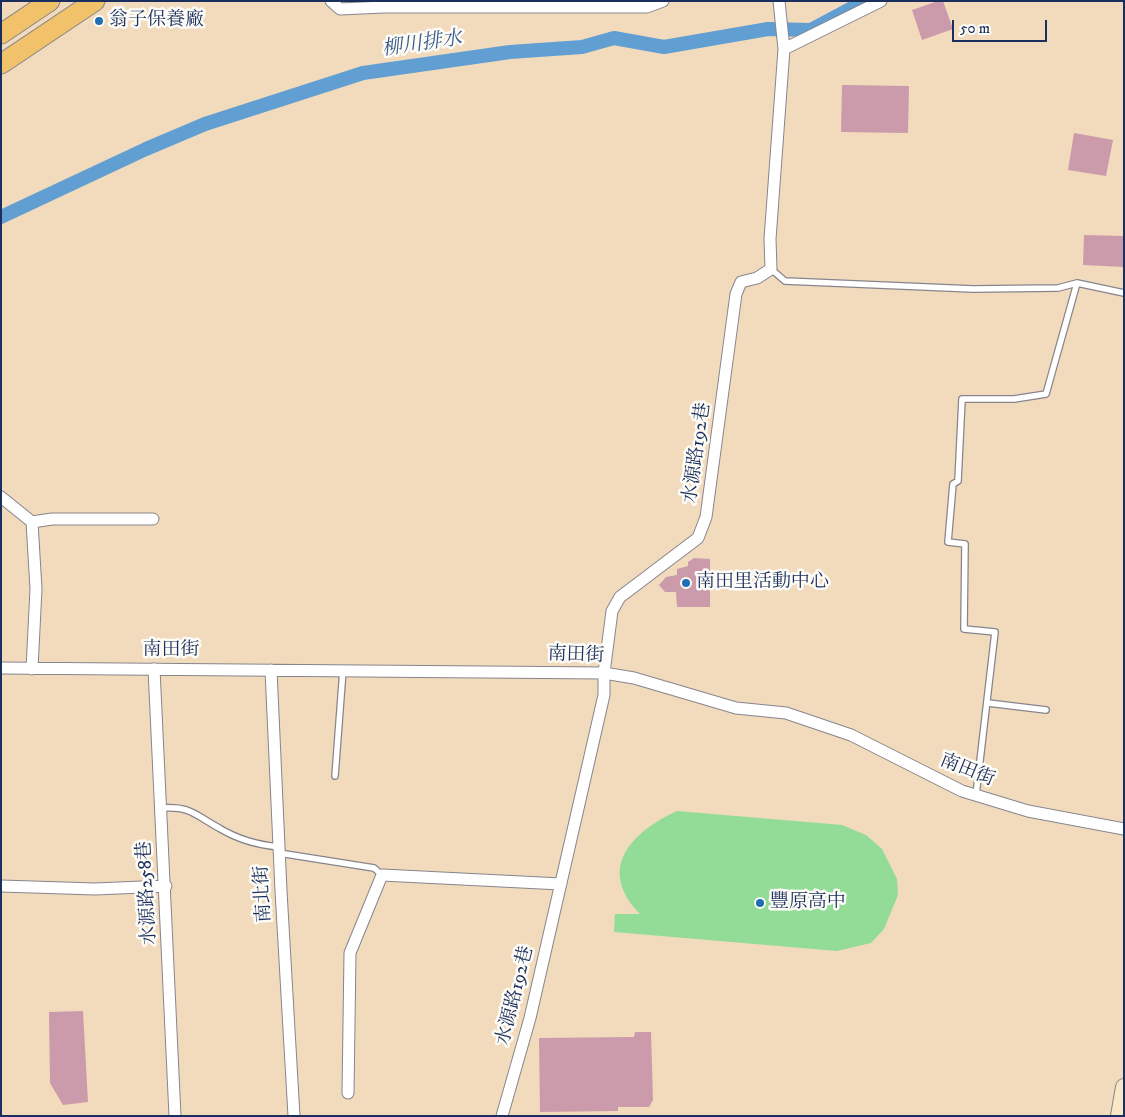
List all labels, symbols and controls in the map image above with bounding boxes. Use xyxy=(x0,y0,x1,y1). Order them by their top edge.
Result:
place label: 翁子保養廠 xyxy=(109,10,204,32)
scale bar xyxy=(955,10,1050,42)
marker: 翁子保養廠 xyxy=(93,15,105,27)
text: 50 m xyxy=(960,19,990,38)
water label: 柳川排水 xyxy=(381,28,463,62)
street label: 水源路192巷 xyxy=(680,401,716,505)
place label: 南田里活動中心 xyxy=(696,572,829,594)
marker: 南田里活動中心 xyxy=(680,577,692,589)
street label: 南田街 xyxy=(143,640,199,662)
street label: 南田街 xyxy=(547,644,605,668)
street label: 南田街 xyxy=(936,750,998,792)
street label: 水源路258巷 xyxy=(134,840,162,946)
street label: 南北街 xyxy=(251,865,277,923)
place label: 豐原高中 xyxy=(770,892,846,914)
marker: 豐原高中 xyxy=(754,897,766,909)
street label: 水源路192巷 xyxy=(493,944,539,1048)

